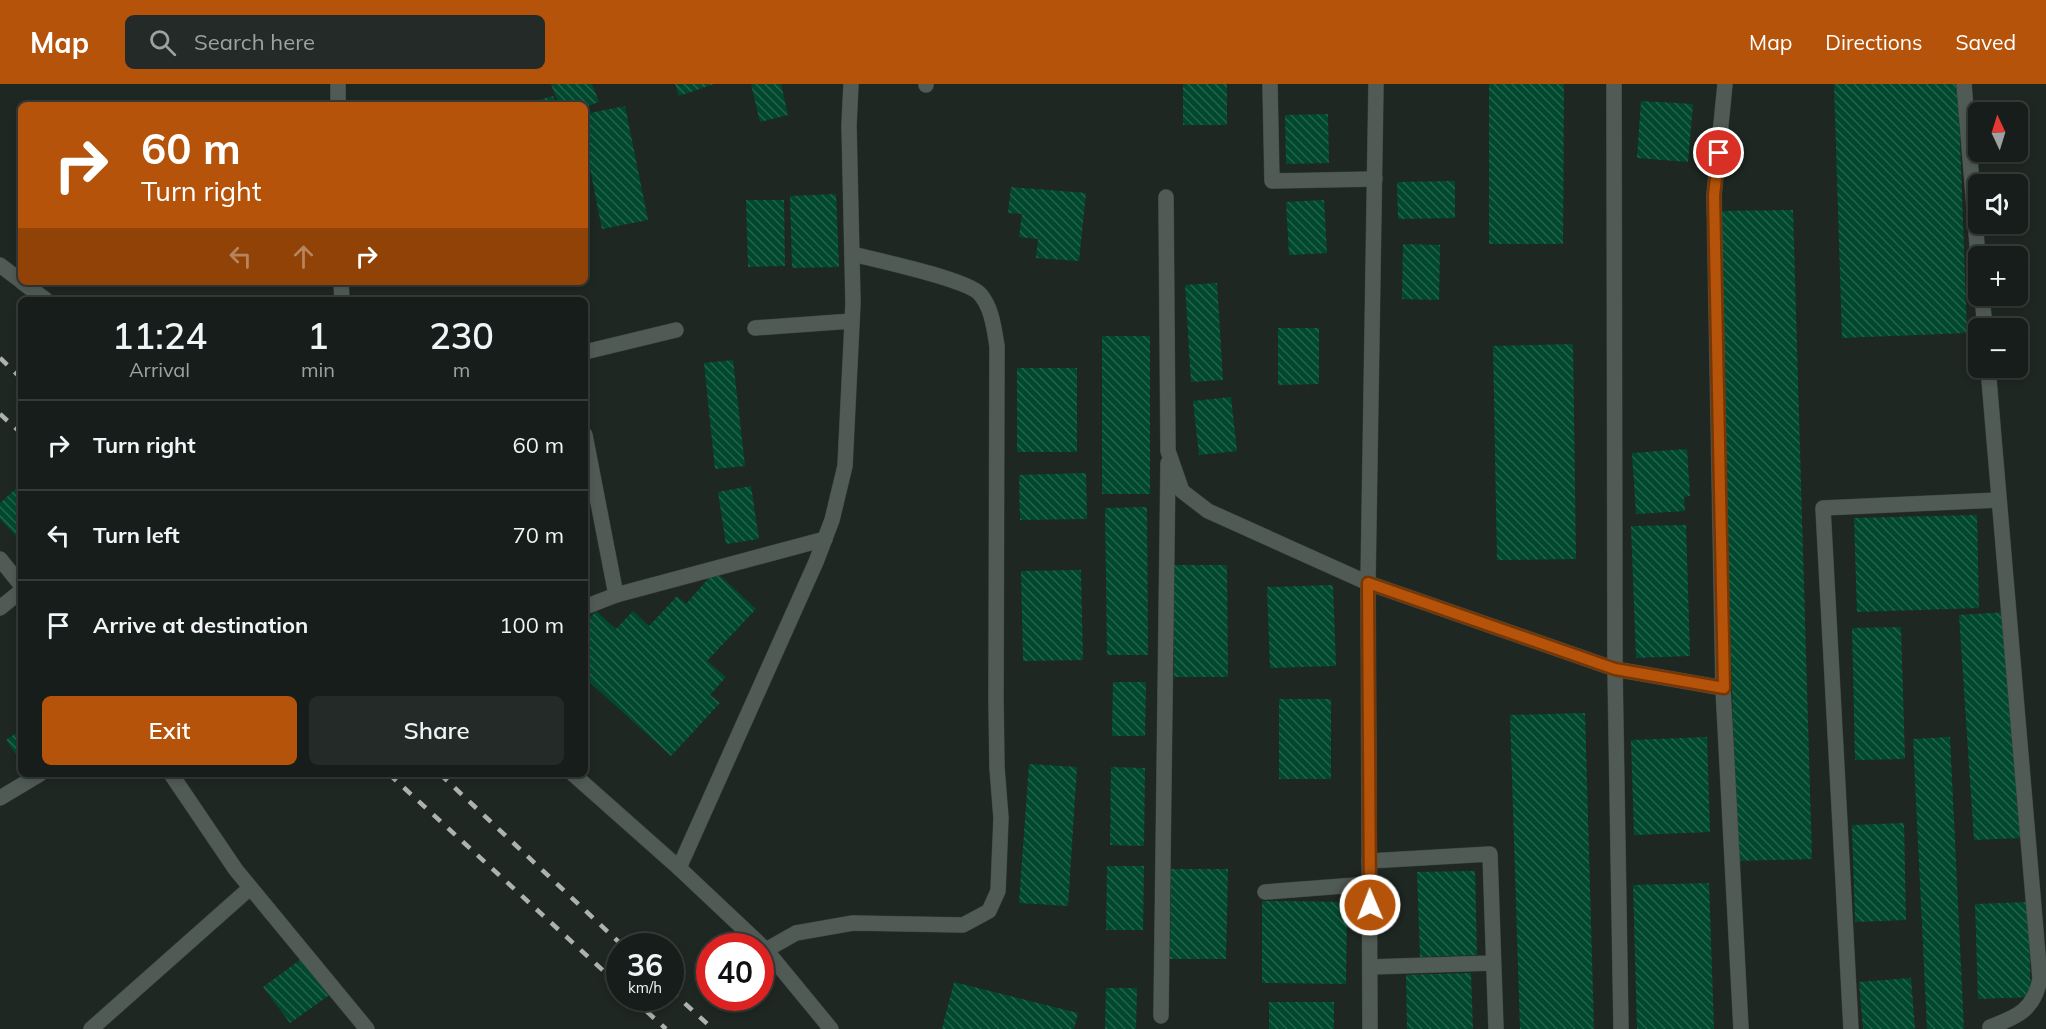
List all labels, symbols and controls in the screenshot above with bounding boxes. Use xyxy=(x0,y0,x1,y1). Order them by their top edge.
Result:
search box xyxy=(125,15,545,69)
text: Map xyxy=(30,25,89,60)
icon: search xyxy=(146,26,179,59)
text: Search here xyxy=(194,28,315,56)
text: Map xyxy=(1749,29,1792,55)
text: Directions xyxy=(1825,29,1922,55)
text: Saved xyxy=(1955,29,2016,55)
north arrow xyxy=(1968,102,2028,162)
map controls xyxy=(1968,102,2028,378)
text: 60 m xyxy=(141,122,241,175)
icon: right xyxy=(42,126,120,204)
pin xyxy=(1693,127,1744,178)
icon: arrive xyxy=(1702,136,1735,169)
text: Turn right xyxy=(141,174,261,208)
button: sound xyxy=(1968,174,2028,234)
icon: left xyxy=(224,240,257,273)
icon: ahead xyxy=(287,240,320,273)
icon: right xyxy=(350,240,383,273)
button: + xyxy=(1968,246,2028,306)
text: 11:24 xyxy=(112,313,207,358)
text: 1 xyxy=(307,313,329,358)
text: 230 xyxy=(429,313,494,358)
button: − xyxy=(1968,318,2028,378)
text: Arrival xyxy=(129,357,190,382)
text: min xyxy=(301,357,335,382)
text: m xyxy=(453,357,470,382)
icon: right xyxy=(42,429,75,462)
text: Turn right xyxy=(93,431,196,459)
text: 60 m xyxy=(513,431,564,459)
icon: left xyxy=(42,519,75,552)
text: Turn left xyxy=(93,521,180,549)
text: 70 m xyxy=(513,521,564,549)
icon: arrive xyxy=(42,609,75,642)
text: Arrive at destination xyxy=(93,611,308,639)
text: 100 m xyxy=(499,611,564,639)
button: Exit xyxy=(42,696,297,765)
button: Share xyxy=(309,696,564,765)
position arrow xyxy=(1338,873,1402,937)
speed limit sign: 40 xyxy=(696,933,774,1011)
text: 36 xyxy=(627,946,663,984)
text: km/h xyxy=(628,978,662,997)

